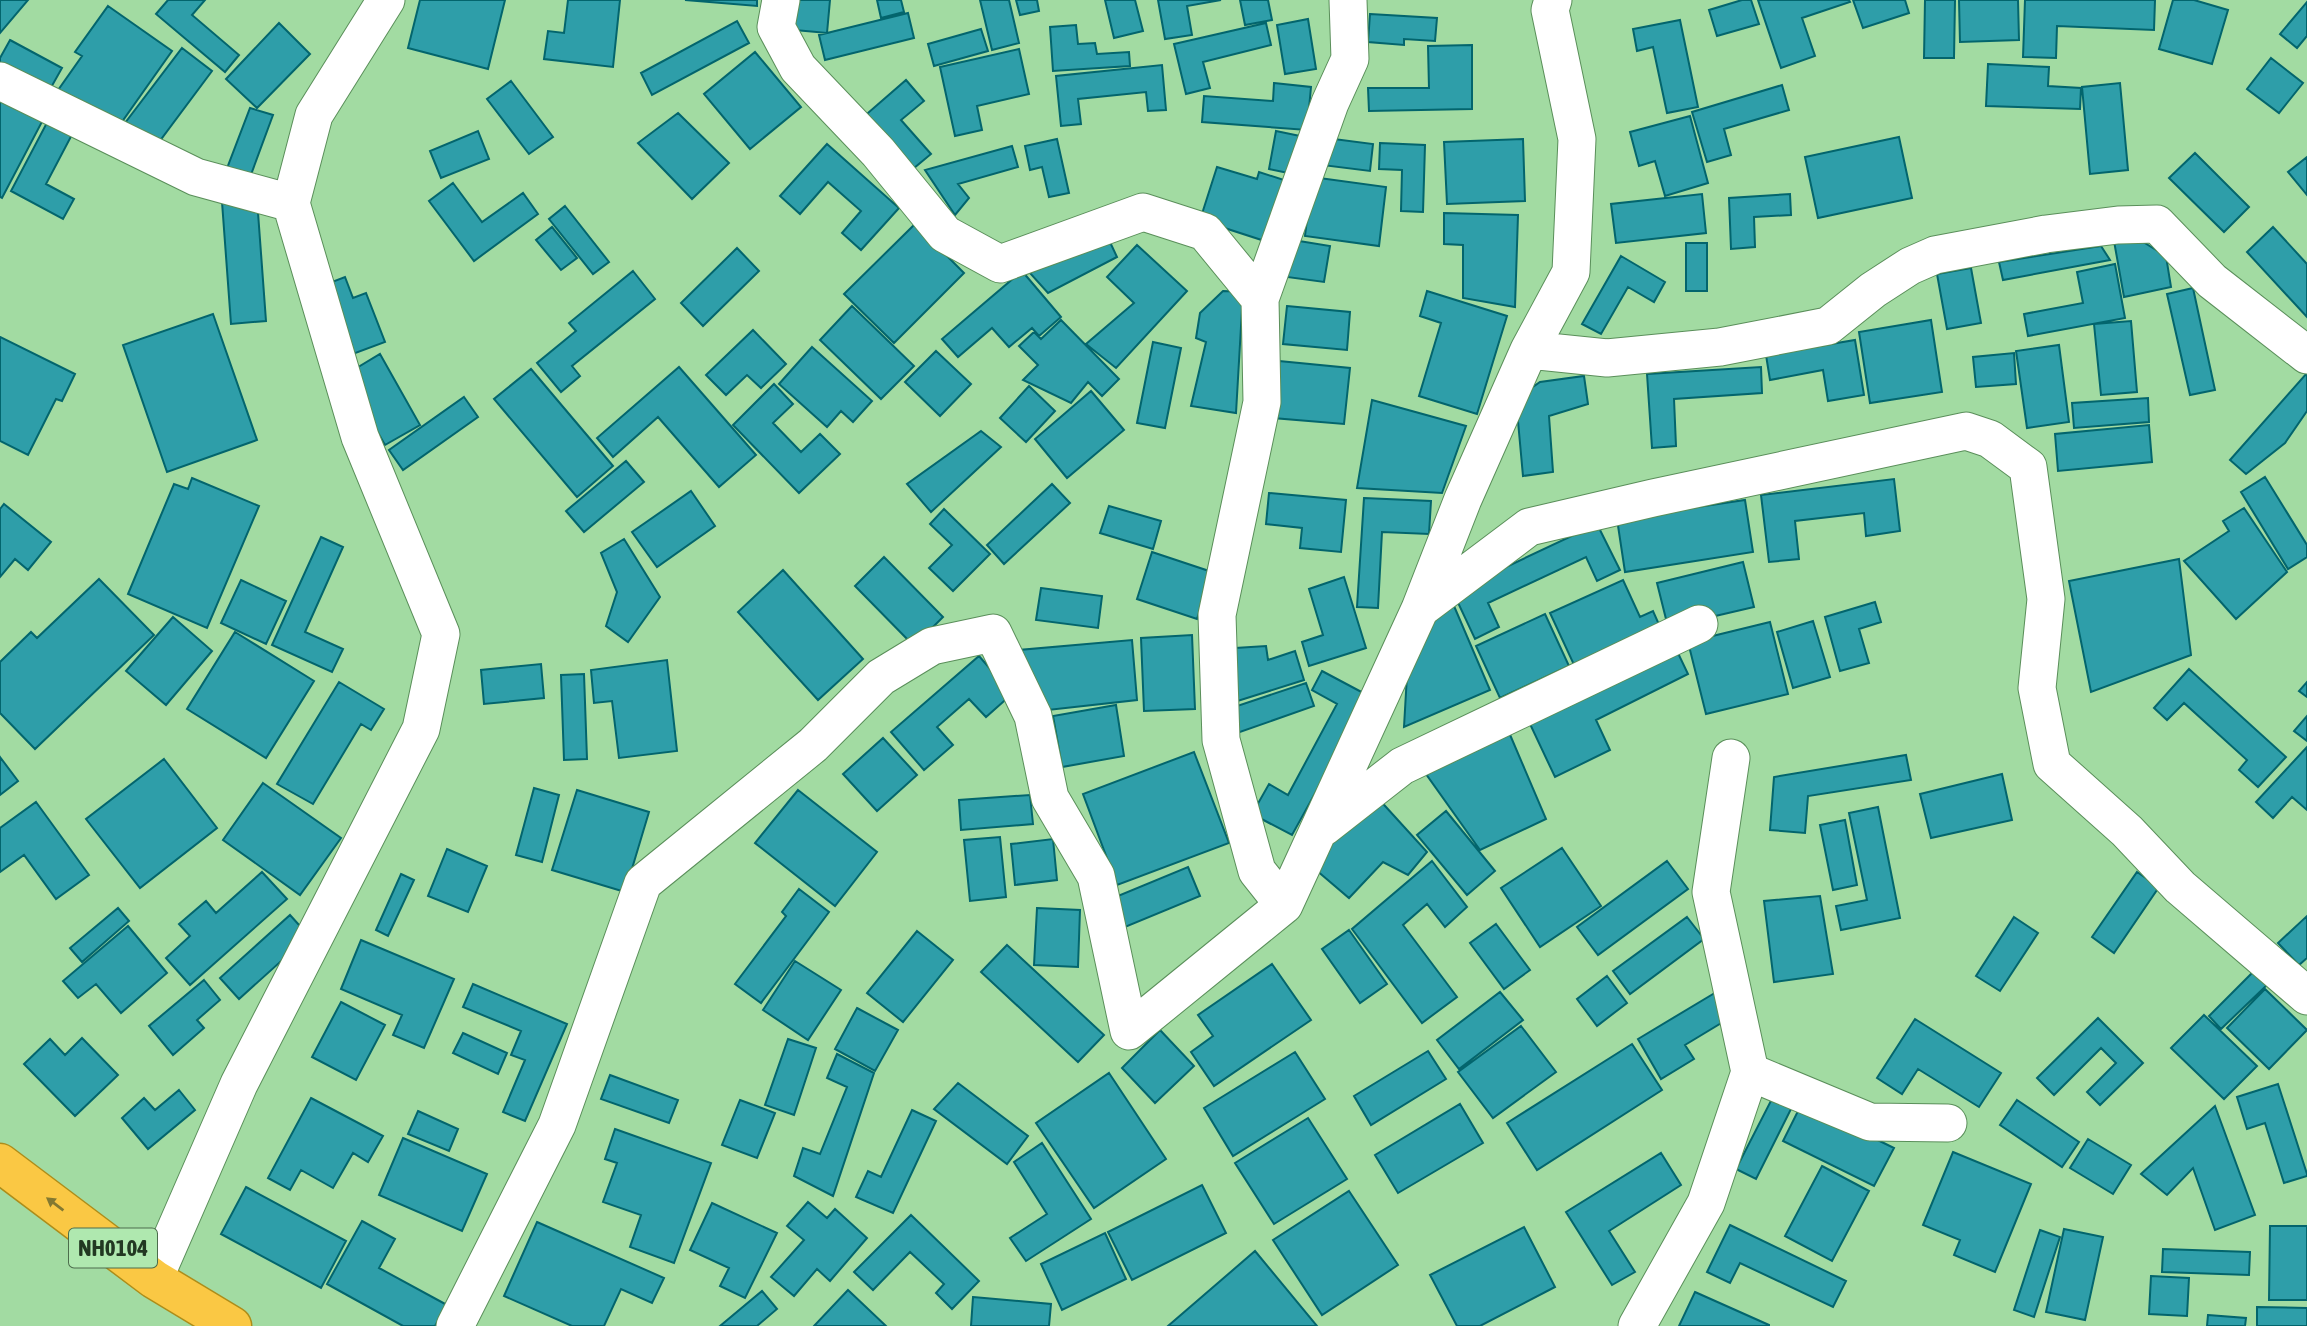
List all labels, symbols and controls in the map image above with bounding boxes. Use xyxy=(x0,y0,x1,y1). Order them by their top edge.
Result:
one-way arrow xyxy=(46,1198,64,1212)
road number: NH0104 xyxy=(69,1228,157,1268)

